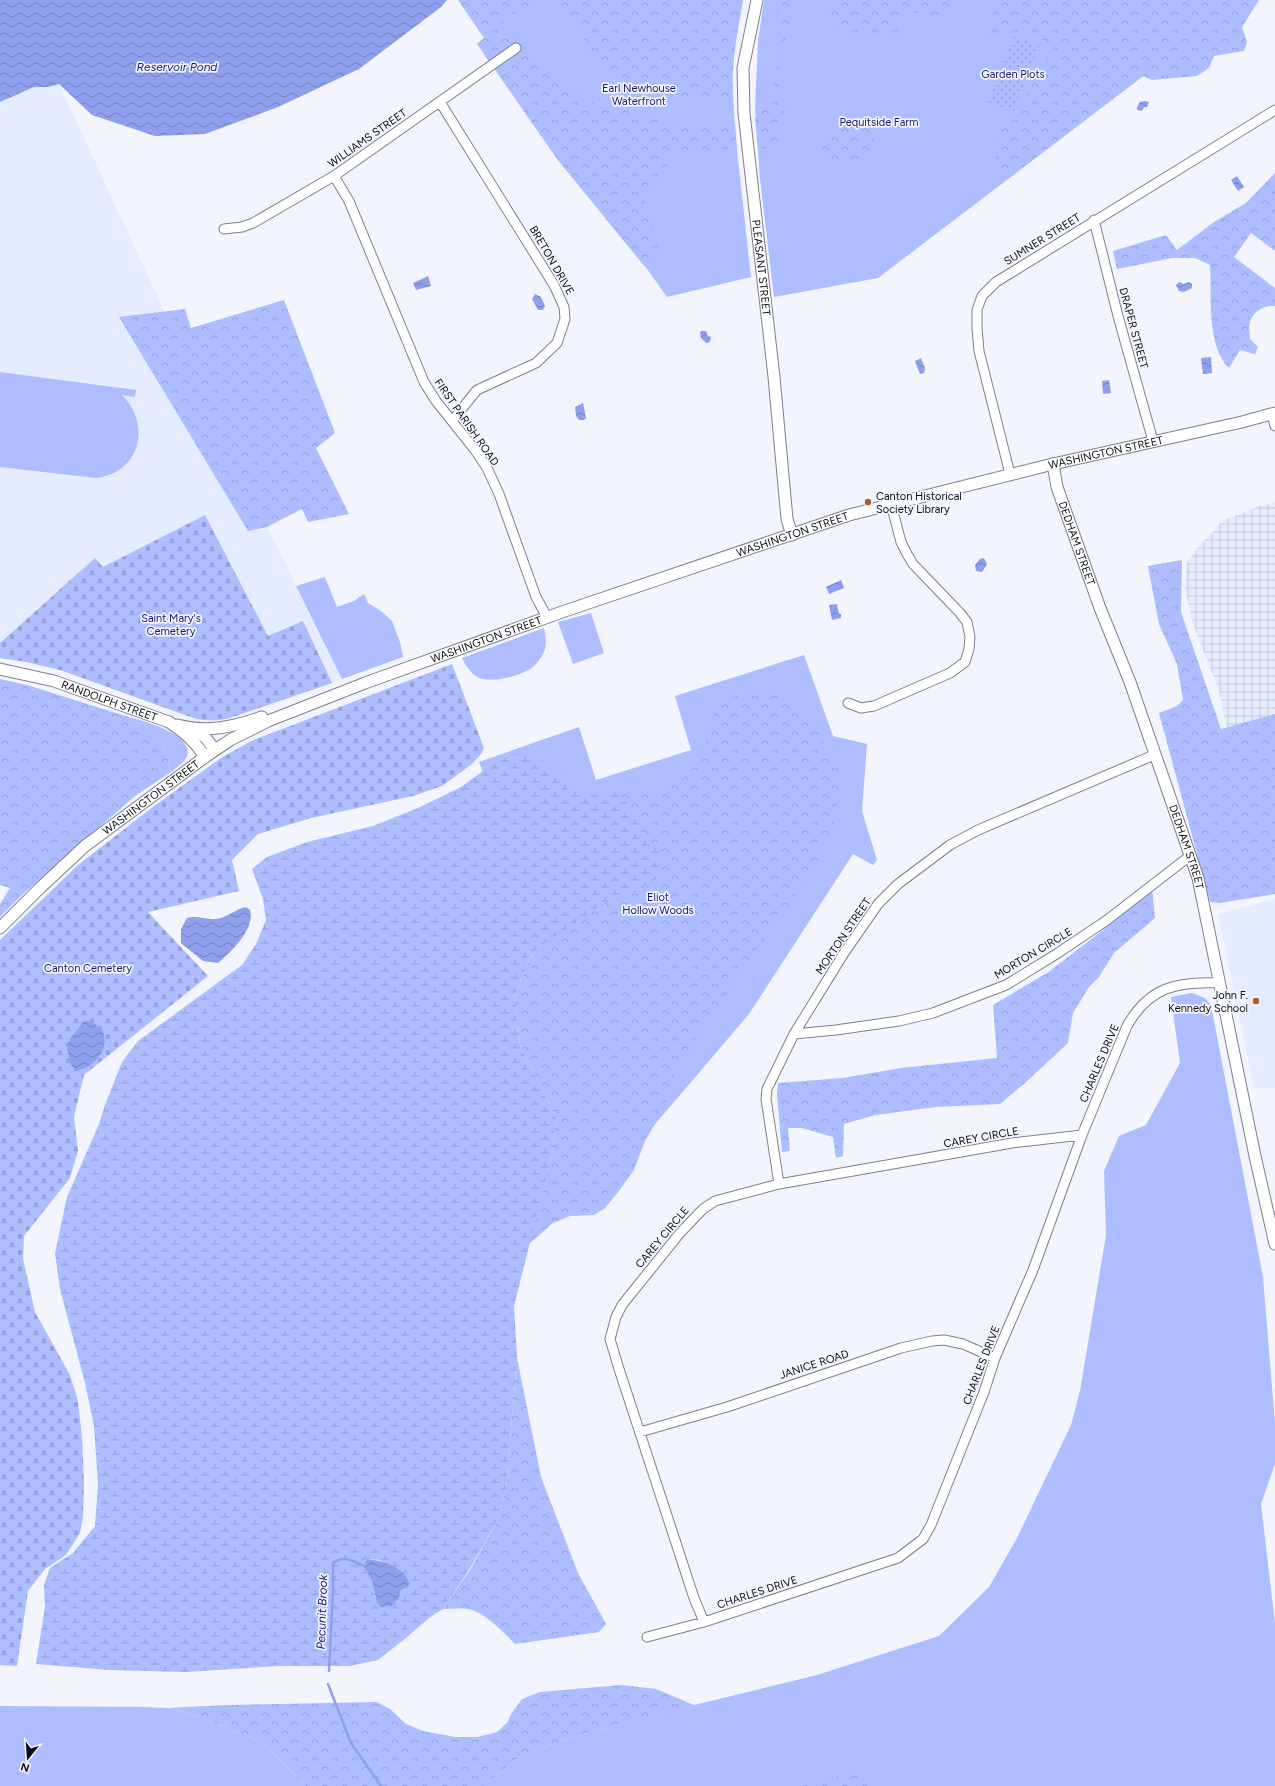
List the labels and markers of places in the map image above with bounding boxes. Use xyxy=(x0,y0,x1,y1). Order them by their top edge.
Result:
place label: Canton Historical Society Library xyxy=(876,490,962,516)
marker: Canton Historical Society Library xyxy=(863,497,873,507)
place label: John F. Kennedy School xyxy=(1168,989,1248,1015)
marker: John F. Kennedy School xyxy=(1251,996,1261,1006)

